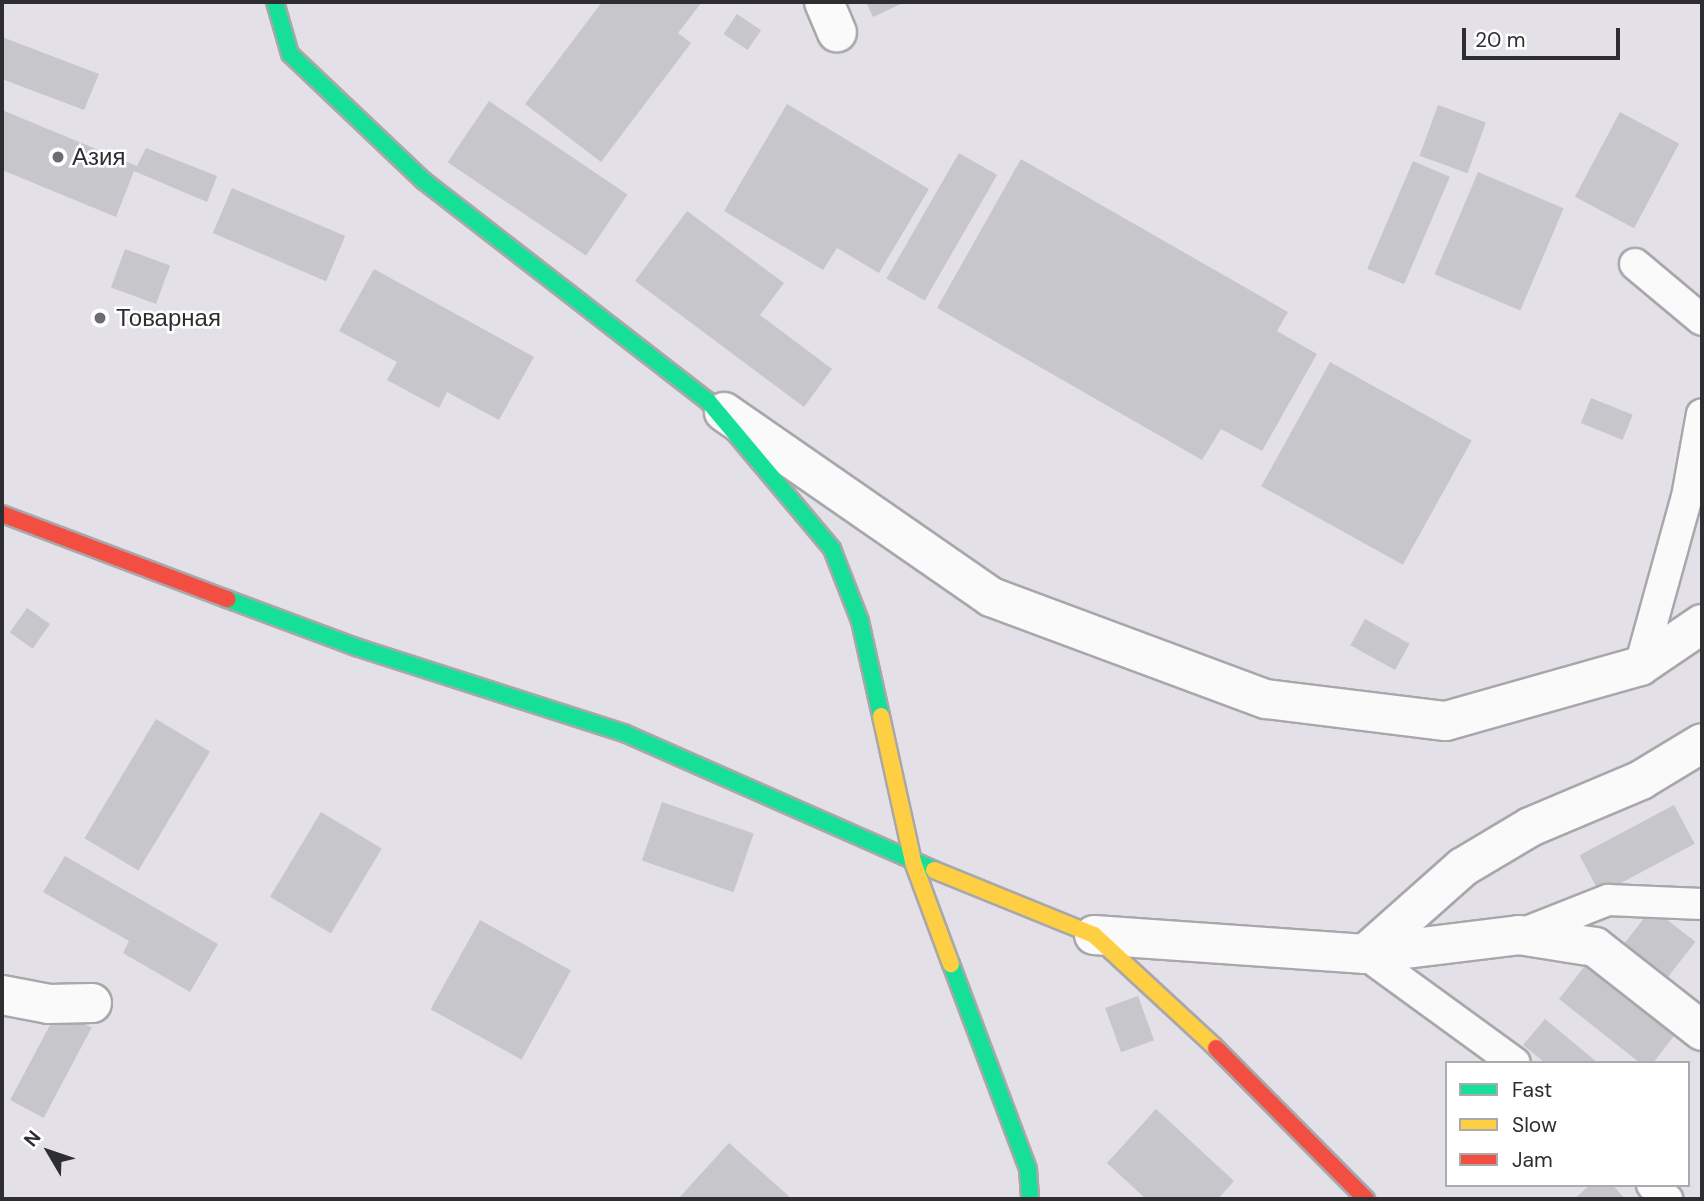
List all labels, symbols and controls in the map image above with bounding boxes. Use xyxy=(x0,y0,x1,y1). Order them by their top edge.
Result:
scale bar xyxy=(1466,14,1624,58)
text: 20 m xyxy=(1475,26,1526,54)
place label: Азия xyxy=(72,143,125,171)
marker: Азия xyxy=(50,149,66,165)
place label: Товарная xyxy=(116,304,221,332)
marker: Товарная xyxy=(90,308,110,328)
legend xyxy=(1445,1061,1690,1187)
text: Fast xyxy=(1512,1076,1552,1104)
text: Slow xyxy=(1512,1111,1557,1139)
north arrow xyxy=(14,1117,84,1187)
text: N xyxy=(18,1125,46,1152)
text: Jam xyxy=(1512,1146,1553,1174)

